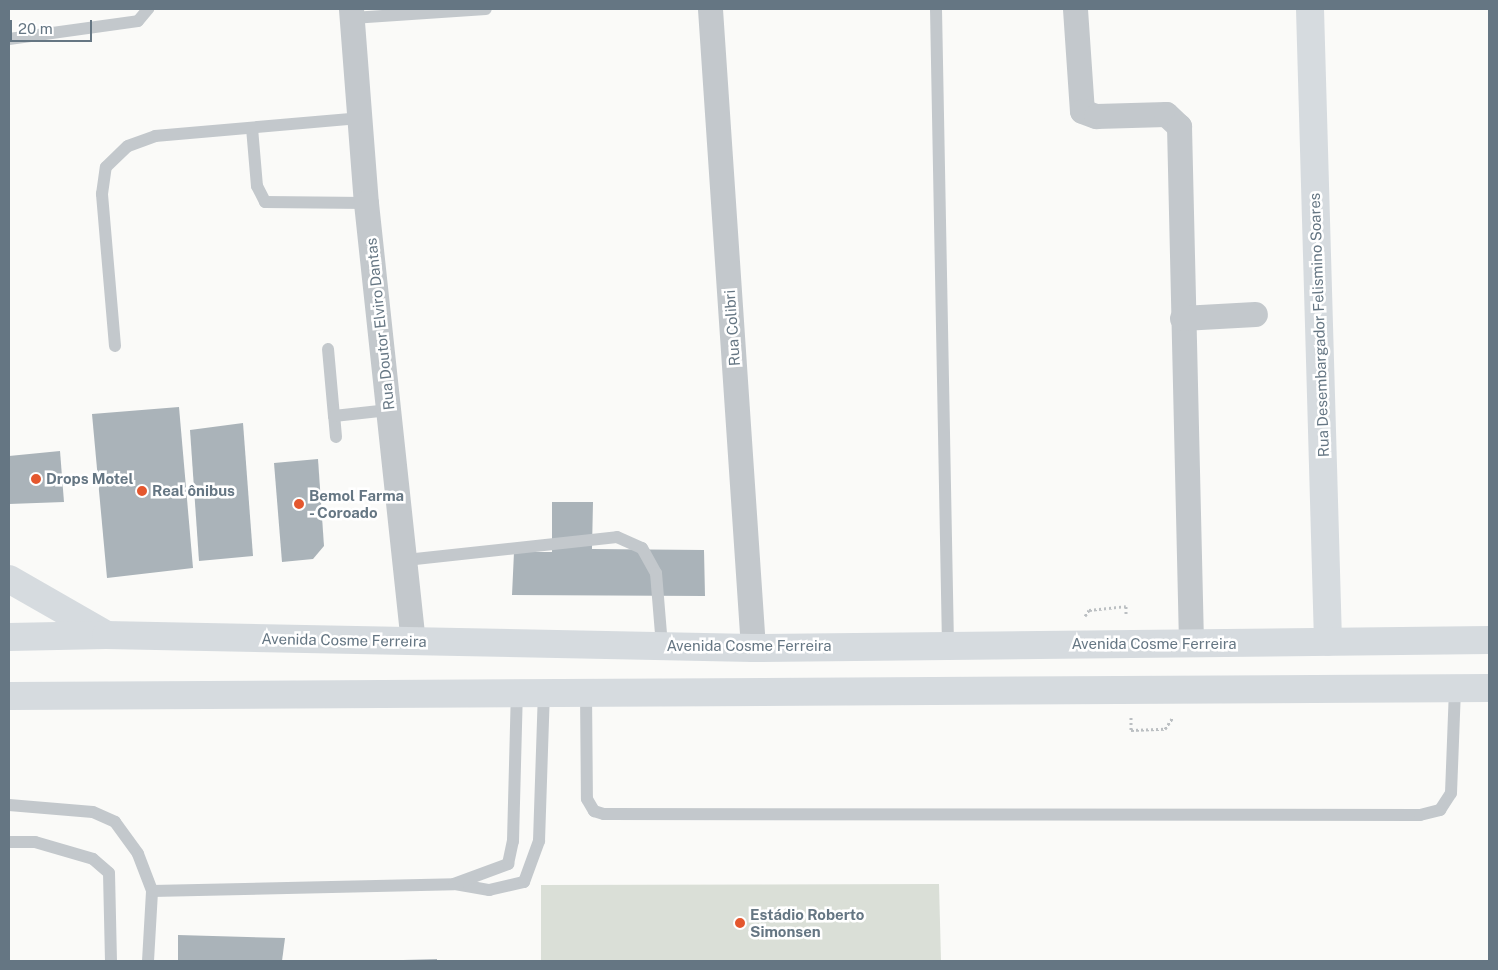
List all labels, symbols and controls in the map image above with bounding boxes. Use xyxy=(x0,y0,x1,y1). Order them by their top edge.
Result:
scale bar xyxy=(12,10,95,42)
text: 20 m xyxy=(18,20,53,37)
street label: Rua Desembargador Felismino Soares xyxy=(1305,192,1333,458)
street label: Rua Doutor Elviro Dantas xyxy=(362,237,398,411)
street label: Rua Colibri xyxy=(720,289,744,367)
place label: Drops Motel xyxy=(46,470,133,488)
marker: Drops Motel xyxy=(30,473,42,485)
place label: Real ônibus xyxy=(152,482,235,500)
marker: Real ônibus xyxy=(136,485,148,497)
place label: Bemol Farma - Coroado xyxy=(309,486,404,521)
marker: Bemol Farma - Coroado xyxy=(293,498,305,510)
street label: Avenida Cosme Ferreira xyxy=(261,630,427,650)
street label: Avenida Cosme Ferreira xyxy=(1071,635,1237,653)
street label: Avenida Cosme Ferreira xyxy=(666,637,832,655)
place label: Estádio Roberto Simonsen xyxy=(750,905,865,940)
marker: Estádio Roberto Simonsen xyxy=(734,917,746,929)

